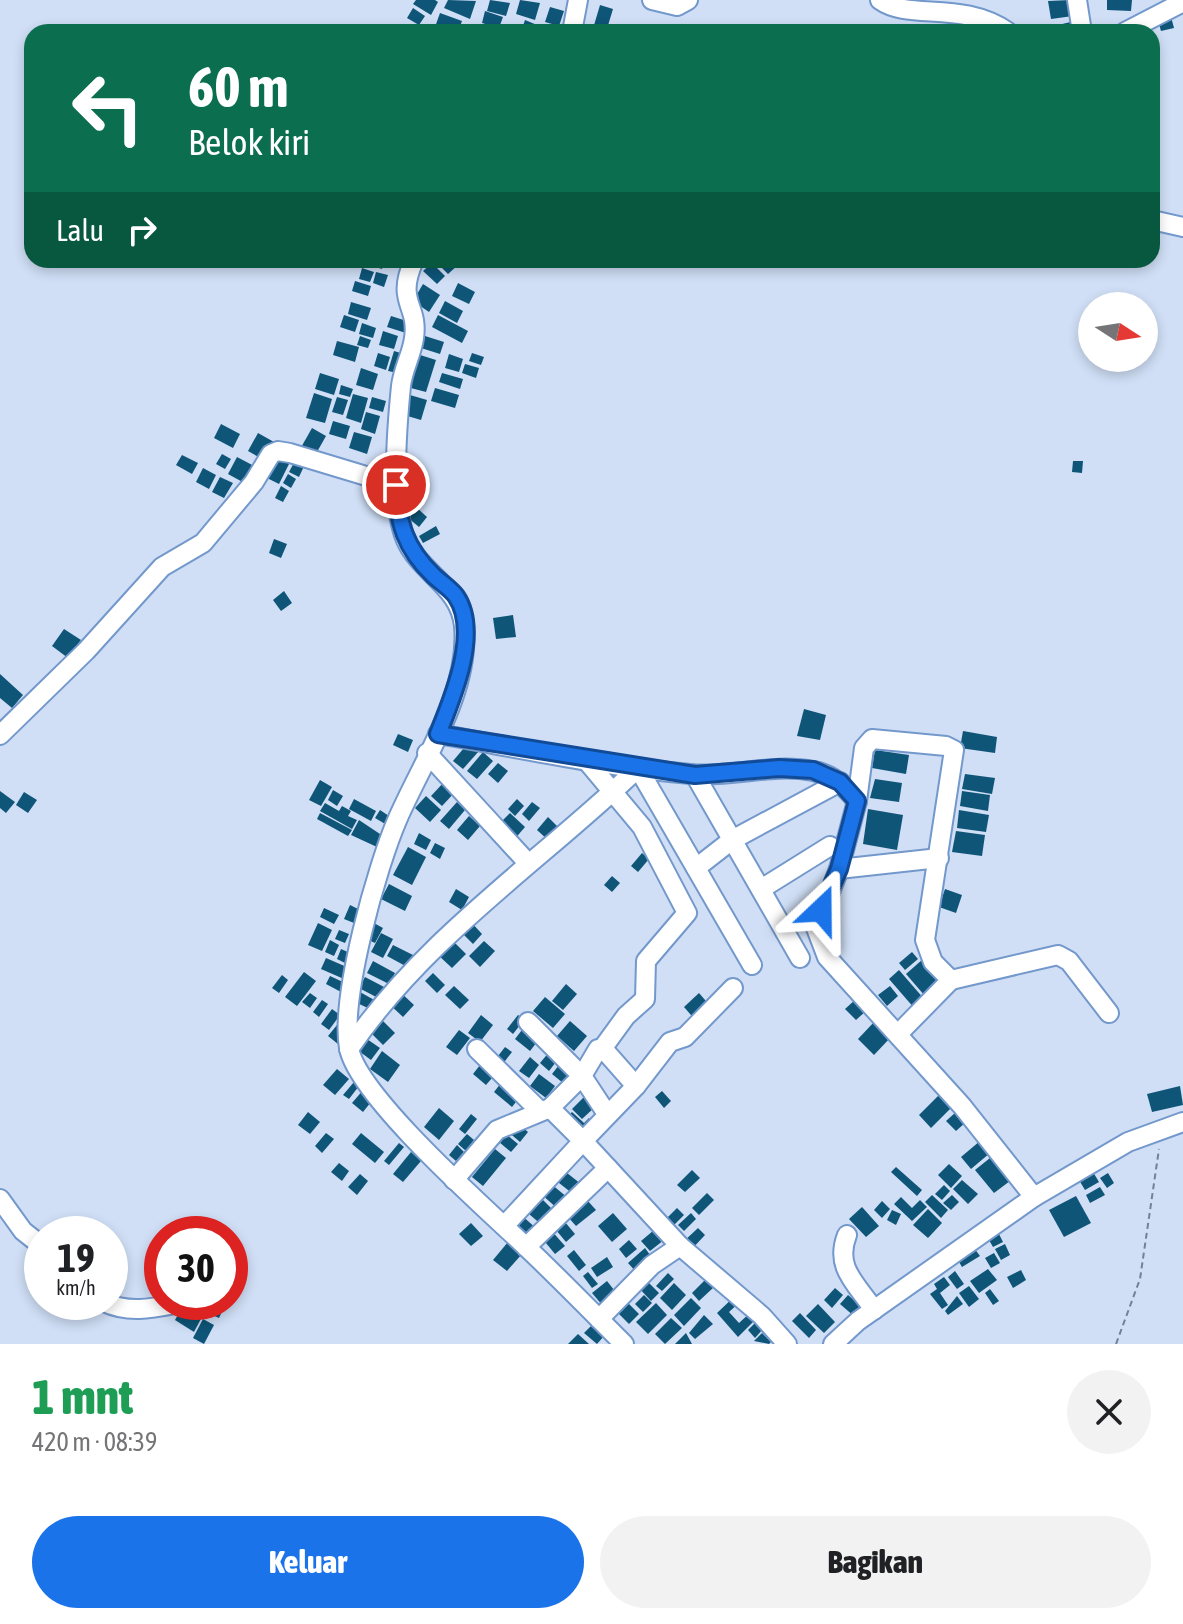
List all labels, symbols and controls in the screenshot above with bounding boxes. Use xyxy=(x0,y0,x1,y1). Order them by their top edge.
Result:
text: 60 m xyxy=(188,55,289,119)
icon: left xyxy=(56,56,160,160)
text: Belok kiri xyxy=(188,121,310,163)
icon: right xyxy=(120,208,164,252)
text: Lalu xyxy=(56,213,104,247)
north arrow xyxy=(1078,292,1158,372)
map controls xyxy=(1078,292,1158,372)
pin xyxy=(362,451,430,519)
icon: arrive xyxy=(374,463,418,507)
position arrow xyxy=(779,868,863,952)
speed limit sign: 30 xyxy=(144,1216,248,1320)
text: 19 xyxy=(57,1235,95,1280)
text: km/h xyxy=(56,1276,96,1299)
text: 1 mnt xyxy=(32,1369,133,1424)
button: close xyxy=(1067,1370,1151,1454)
text: 420 m · 08:39 xyxy=(32,1427,157,1457)
button: Keluar xyxy=(32,1516,584,1608)
button: Bagikan xyxy=(600,1516,1151,1608)

